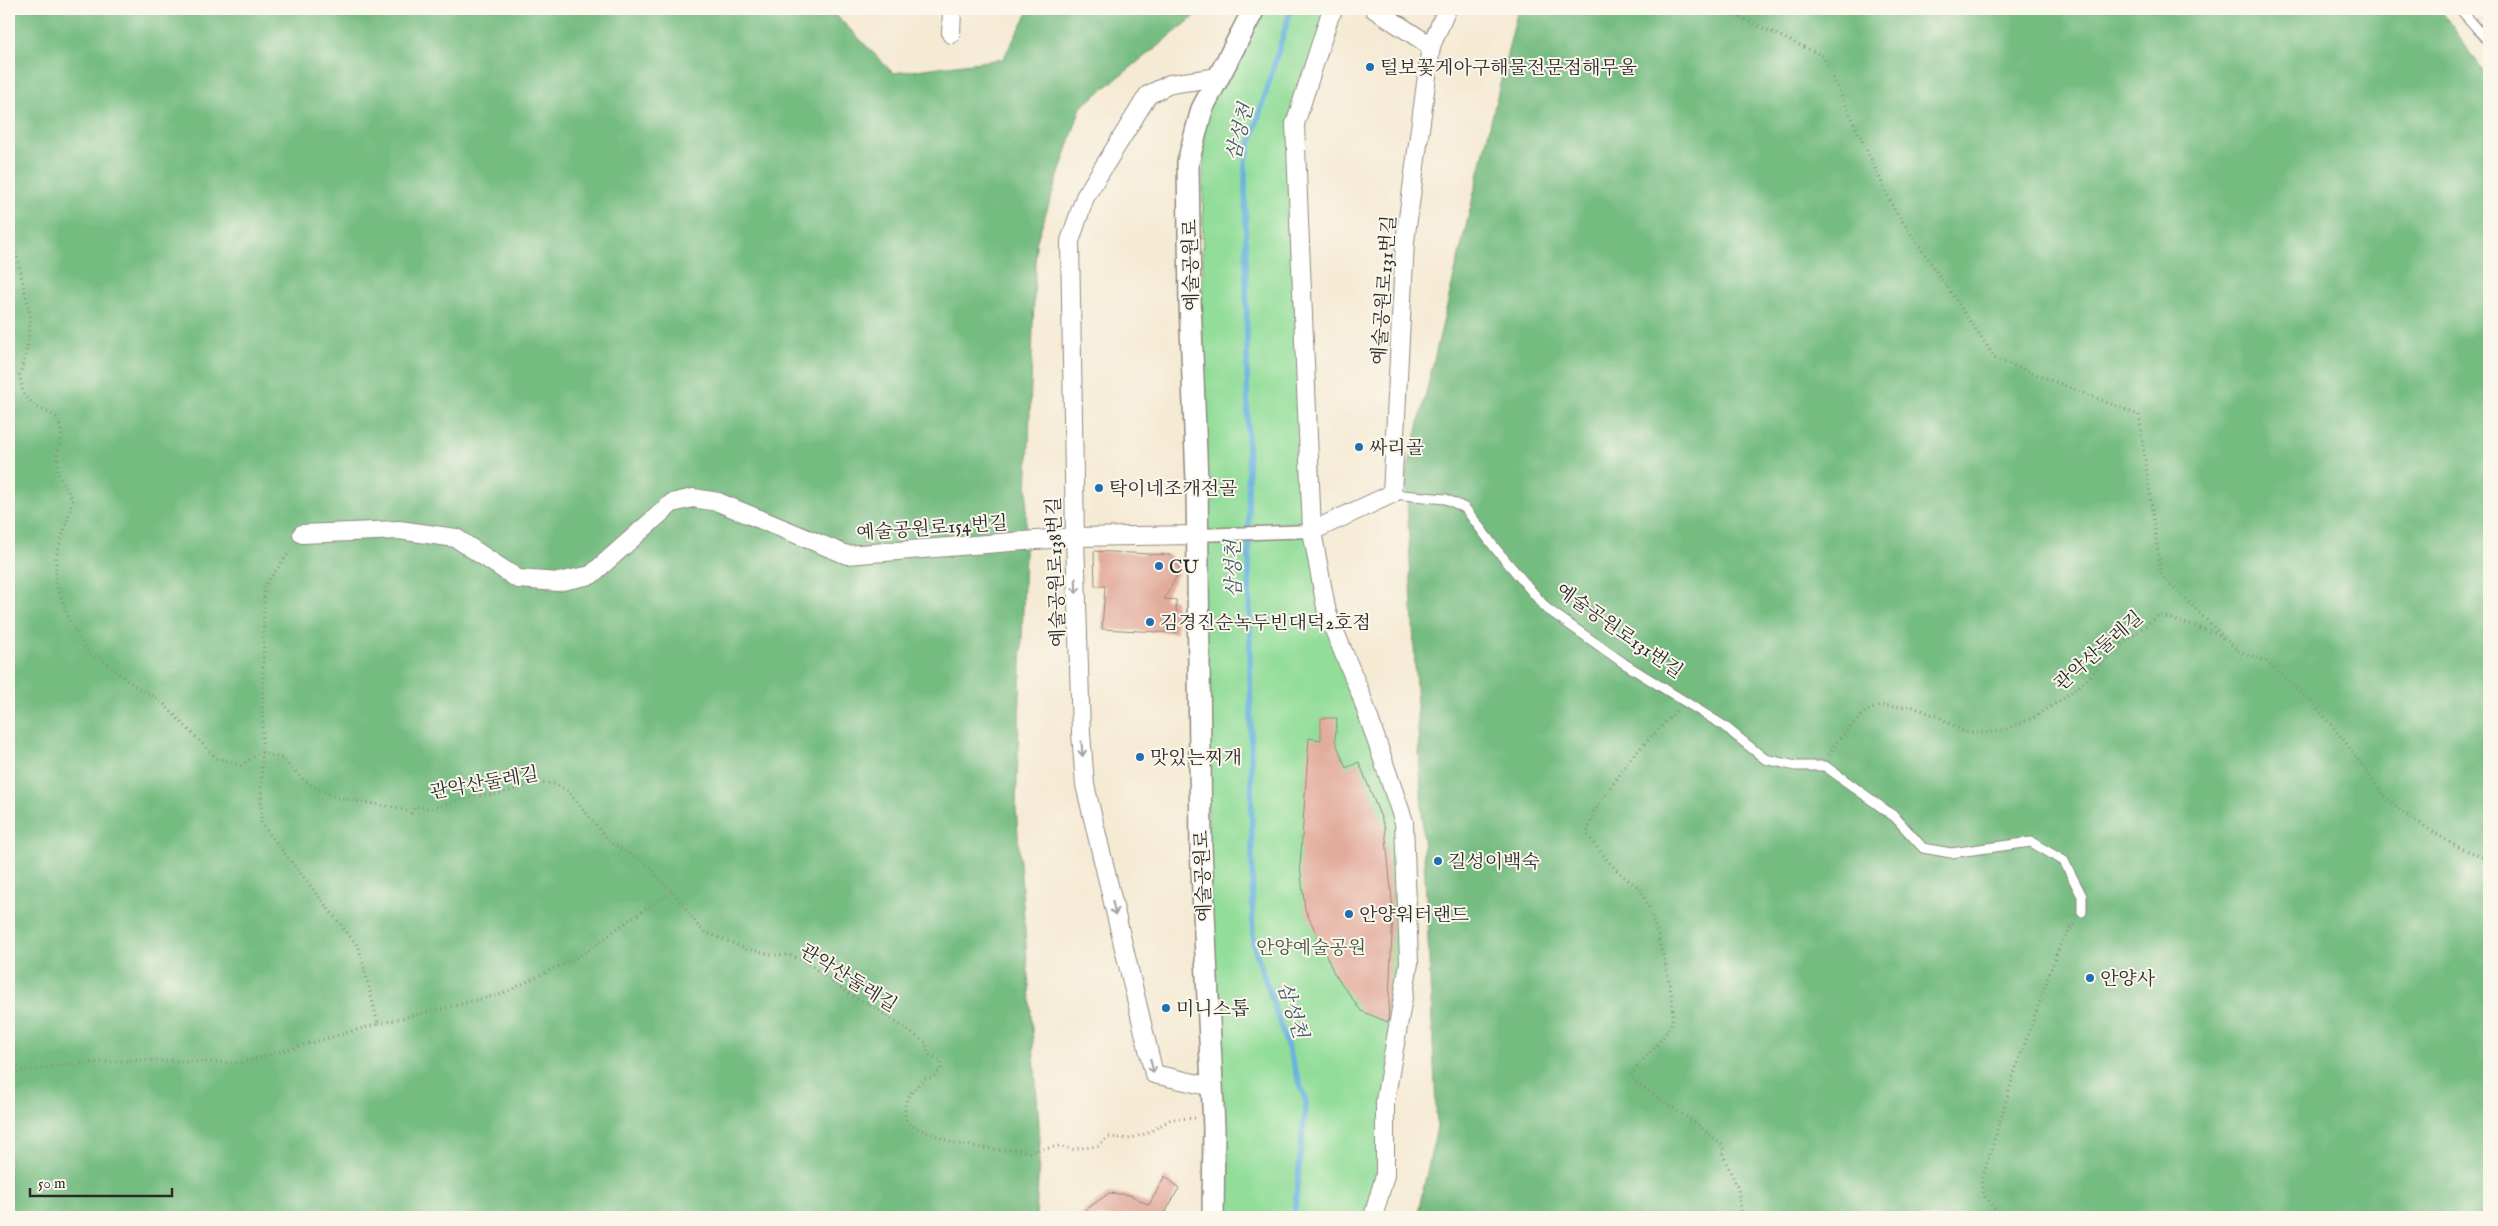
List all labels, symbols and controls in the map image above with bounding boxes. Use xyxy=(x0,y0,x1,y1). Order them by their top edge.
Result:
place label: 털보꽃게아구해물전문점해무울 xyxy=(1380,57,1637,81)
marker: 털보꽃게아구해물전문점해무울 xyxy=(1364,61,1376,73)
water label: 삼성천 xyxy=(1221,100,1260,164)
street label: 예술공원로131번길 xyxy=(1368,215,1402,366)
street label: 예술공원로 xyxy=(1179,219,1205,311)
place label: 싸리골 xyxy=(1369,437,1424,461)
marker: 싸리골 xyxy=(1353,441,1365,453)
place label: 탁이네조개전골 xyxy=(1109,478,1237,502)
marker: 탁이네조개전골 xyxy=(1093,482,1105,494)
street label: 예술공원로138번길 xyxy=(1042,497,1072,647)
street label: 예술공원로154번길 xyxy=(856,512,1009,546)
water label: 삼성천 xyxy=(1221,538,1248,598)
place label: CU xyxy=(1169,556,1200,580)
marker: CU xyxy=(1153,560,1165,572)
one-way arrow xyxy=(1072,578,1081,594)
street label: 예술공원로131번길 xyxy=(1551,579,1687,684)
street label: 관악산둘레길 xyxy=(2050,606,2149,697)
place label: 김경진순녹두빈대덕2호점 xyxy=(1160,612,1371,636)
marker: 김경진순녹두빈대덕2호점 xyxy=(1144,616,1156,628)
one-way arrow xyxy=(1077,740,1087,756)
place label: 맛있는찌개 xyxy=(1150,747,1242,771)
marker: 맛있는찌개 xyxy=(1134,751,1146,763)
street label: 관악산둘레길 xyxy=(428,763,541,805)
street label: 예술공원로 xyxy=(1190,830,1218,922)
place label: 길성이백숙 xyxy=(1448,851,1540,875)
marker: 길성이백숙 xyxy=(1432,855,1444,867)
one-way arrow xyxy=(1110,899,1119,915)
place label: 안양워터랜드 xyxy=(1359,904,1469,928)
marker: 안양워터랜드 xyxy=(1343,908,1355,920)
park label: 안양예술공원 xyxy=(1256,937,1366,961)
street label: 관악산둘레길 xyxy=(795,939,901,1018)
place label: 안양사 xyxy=(2100,968,2156,992)
marker: 안양사 xyxy=(2084,972,2096,984)
water label: 삼성천 xyxy=(1271,979,1313,1043)
place label: 미니스톱 xyxy=(1176,998,1249,1022)
marker: 미니스톱 xyxy=(1160,1002,1172,1014)
one-way arrow xyxy=(1148,1057,1157,1073)
scale bar xyxy=(30,1166,172,1198)
text: 50 m xyxy=(38,1174,66,1193)

